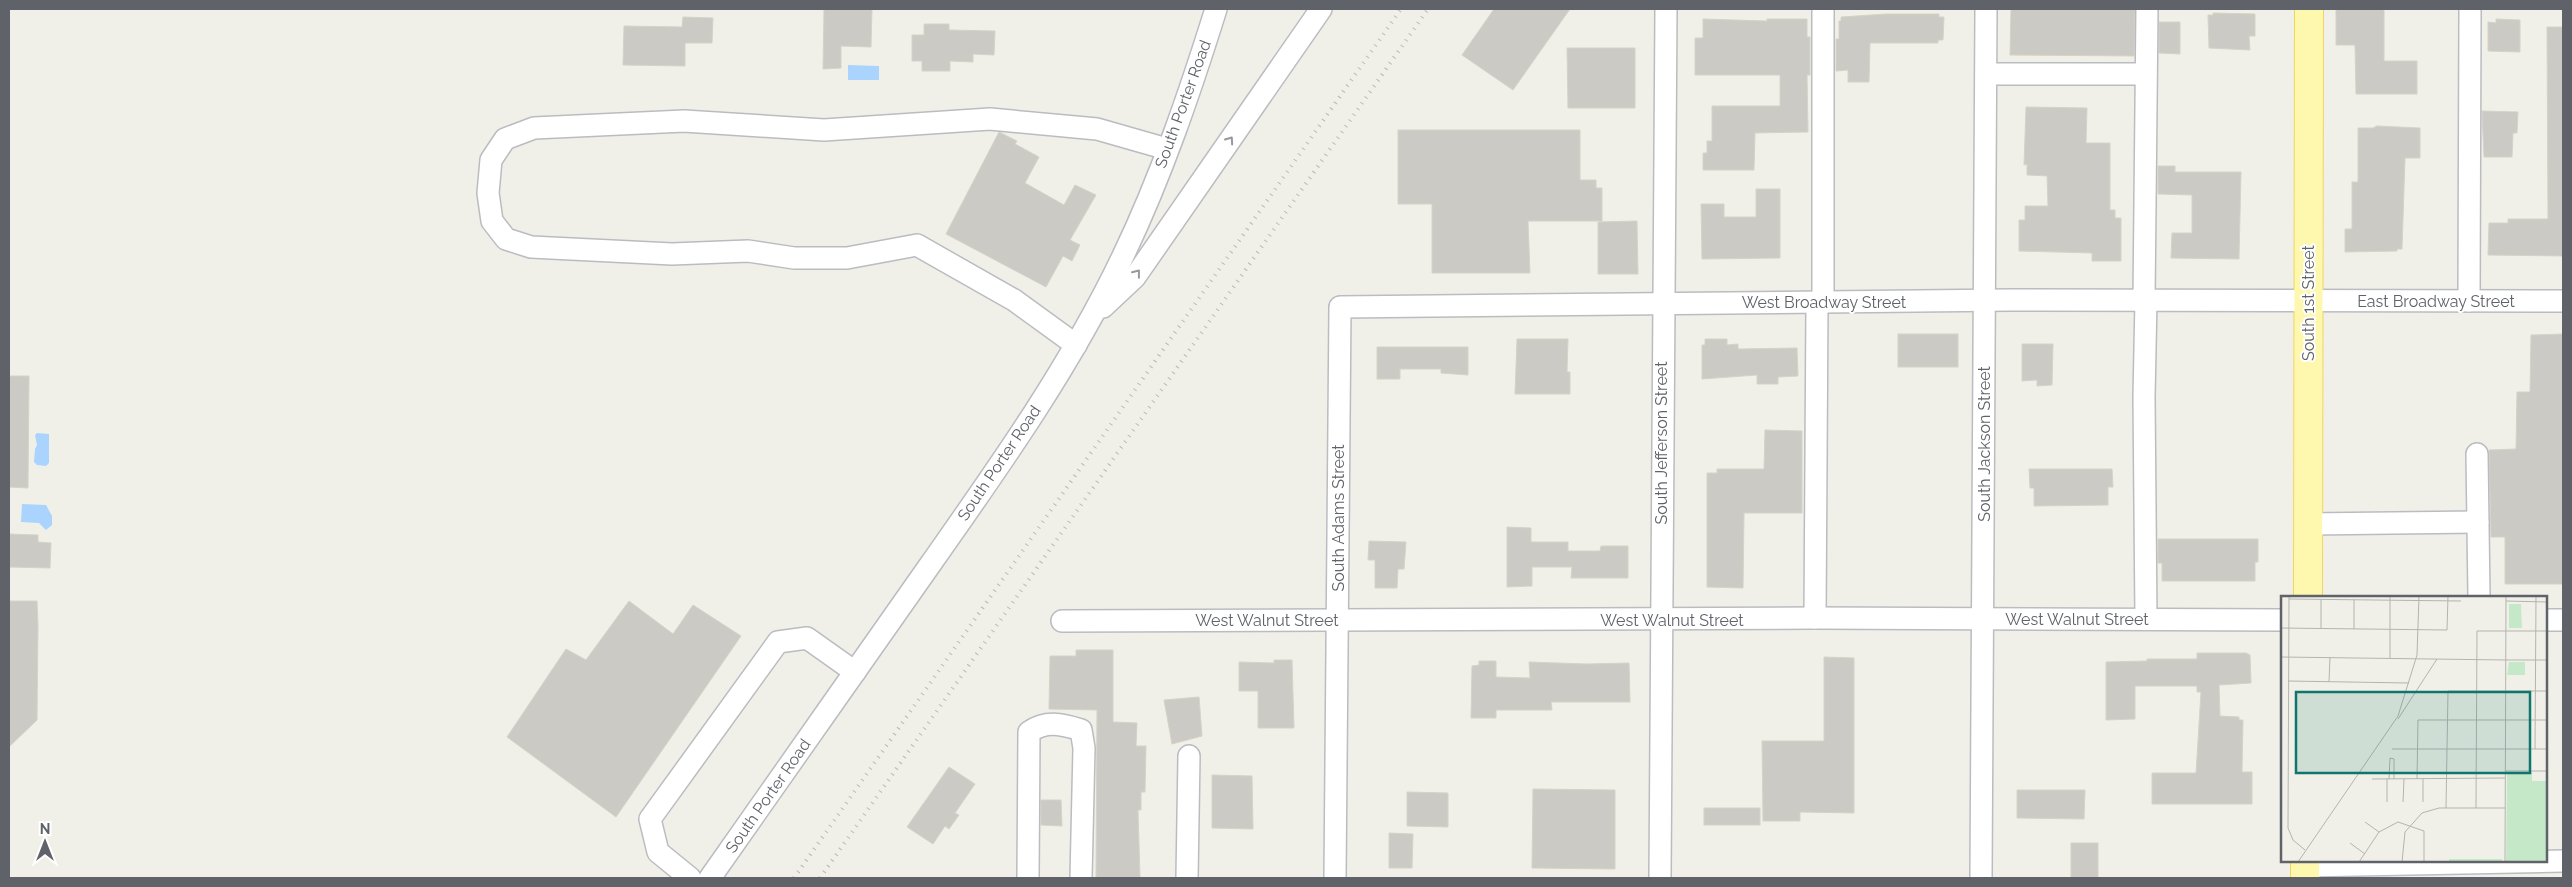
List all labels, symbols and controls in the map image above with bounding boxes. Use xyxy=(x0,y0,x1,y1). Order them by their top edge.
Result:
street label: South Porter Road xyxy=(1151,37,1215,171)
one-way arrow xyxy=(1224,136,1233,145)
street label: South 1st Street xyxy=(2299,244,2318,361)
one-way arrow xyxy=(1131,270,1139,279)
street label: East Broadway Street xyxy=(2357,292,2516,311)
street label: West Broadway Street xyxy=(1742,293,1907,312)
street label: South Jefferson Street xyxy=(1652,361,1671,525)
street label: South Jackson Street xyxy=(1975,366,1994,522)
street label: South Porter Road xyxy=(953,402,1045,524)
street label: South Adams Street xyxy=(1329,444,1348,592)
inset map xyxy=(2281,596,2547,862)
street label: West Walnut Street xyxy=(2005,610,2149,629)
street label: West Walnut Street xyxy=(1195,611,1339,630)
street label: West Walnut Street xyxy=(1600,611,1744,630)
street label: South Porter Road xyxy=(722,735,814,857)
north arrow xyxy=(20,817,70,867)
text: N xyxy=(40,821,50,837)

